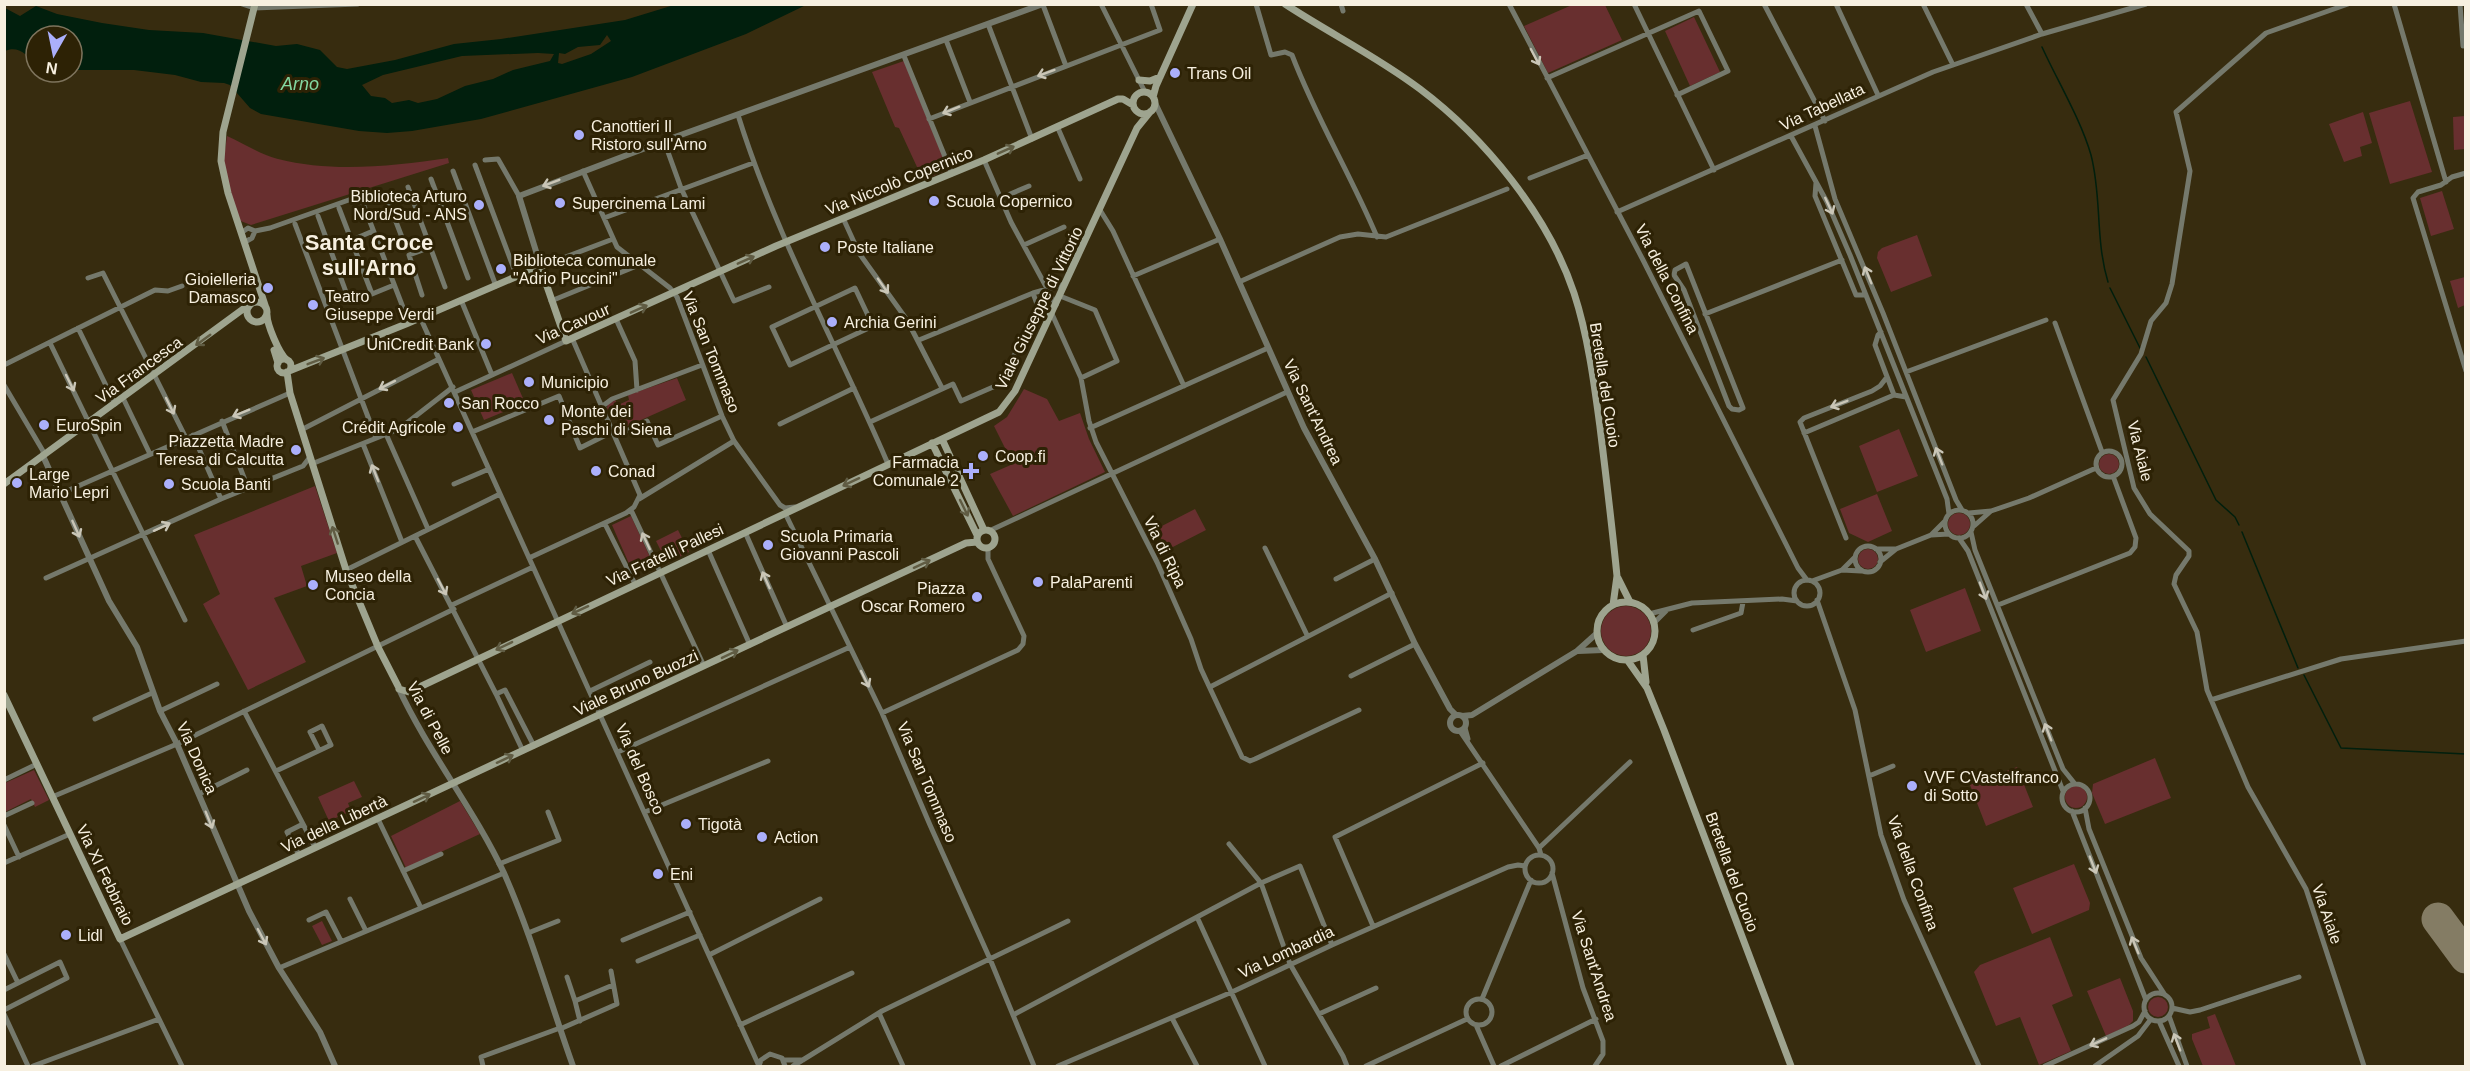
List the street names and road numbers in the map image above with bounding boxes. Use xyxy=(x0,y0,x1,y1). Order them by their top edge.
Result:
street label: Via Tabellata xyxy=(1777,80,1867,134)
street label: Via Niccolò Copernico xyxy=(823,144,975,218)
street label: Via della Confina xyxy=(1632,221,1702,337)
street label: Viale Giuseppe di Vittorio xyxy=(992,224,1086,392)
street label: Via San Tommaso xyxy=(679,289,743,415)
street label: Via Cavour xyxy=(534,300,613,348)
street label: Bretella del Cuoio xyxy=(1587,321,1623,449)
street label: Via Francesca xyxy=(93,333,185,407)
street label: Via Sant'Andrea xyxy=(1280,357,1346,467)
street label: Via Aiale xyxy=(2124,419,2156,483)
street label: Via di Ripa xyxy=(1140,514,1190,590)
street label: Via Fratelli Pallesi xyxy=(604,520,726,590)
street label: Viale Bruno Buozzi xyxy=(571,647,701,719)
street label: Via di Pelle xyxy=(404,679,456,757)
street label: Via Donica xyxy=(174,719,220,797)
street label: Via San Tommaso xyxy=(894,719,960,845)
street label: Via del Bosco xyxy=(612,721,668,817)
street label: Via della Libertà xyxy=(279,792,390,856)
street label: Bretella del Cuoio xyxy=(1702,810,1762,934)
street label: Via della Confina xyxy=(1884,813,1942,933)
street label: Via XI Febbraio xyxy=(73,822,137,928)
street label: Via Aiale xyxy=(2309,882,2345,946)
street label: Via Sant'Andrea xyxy=(1568,909,1620,1023)
street label: Via Lombardia xyxy=(1236,923,1336,981)

